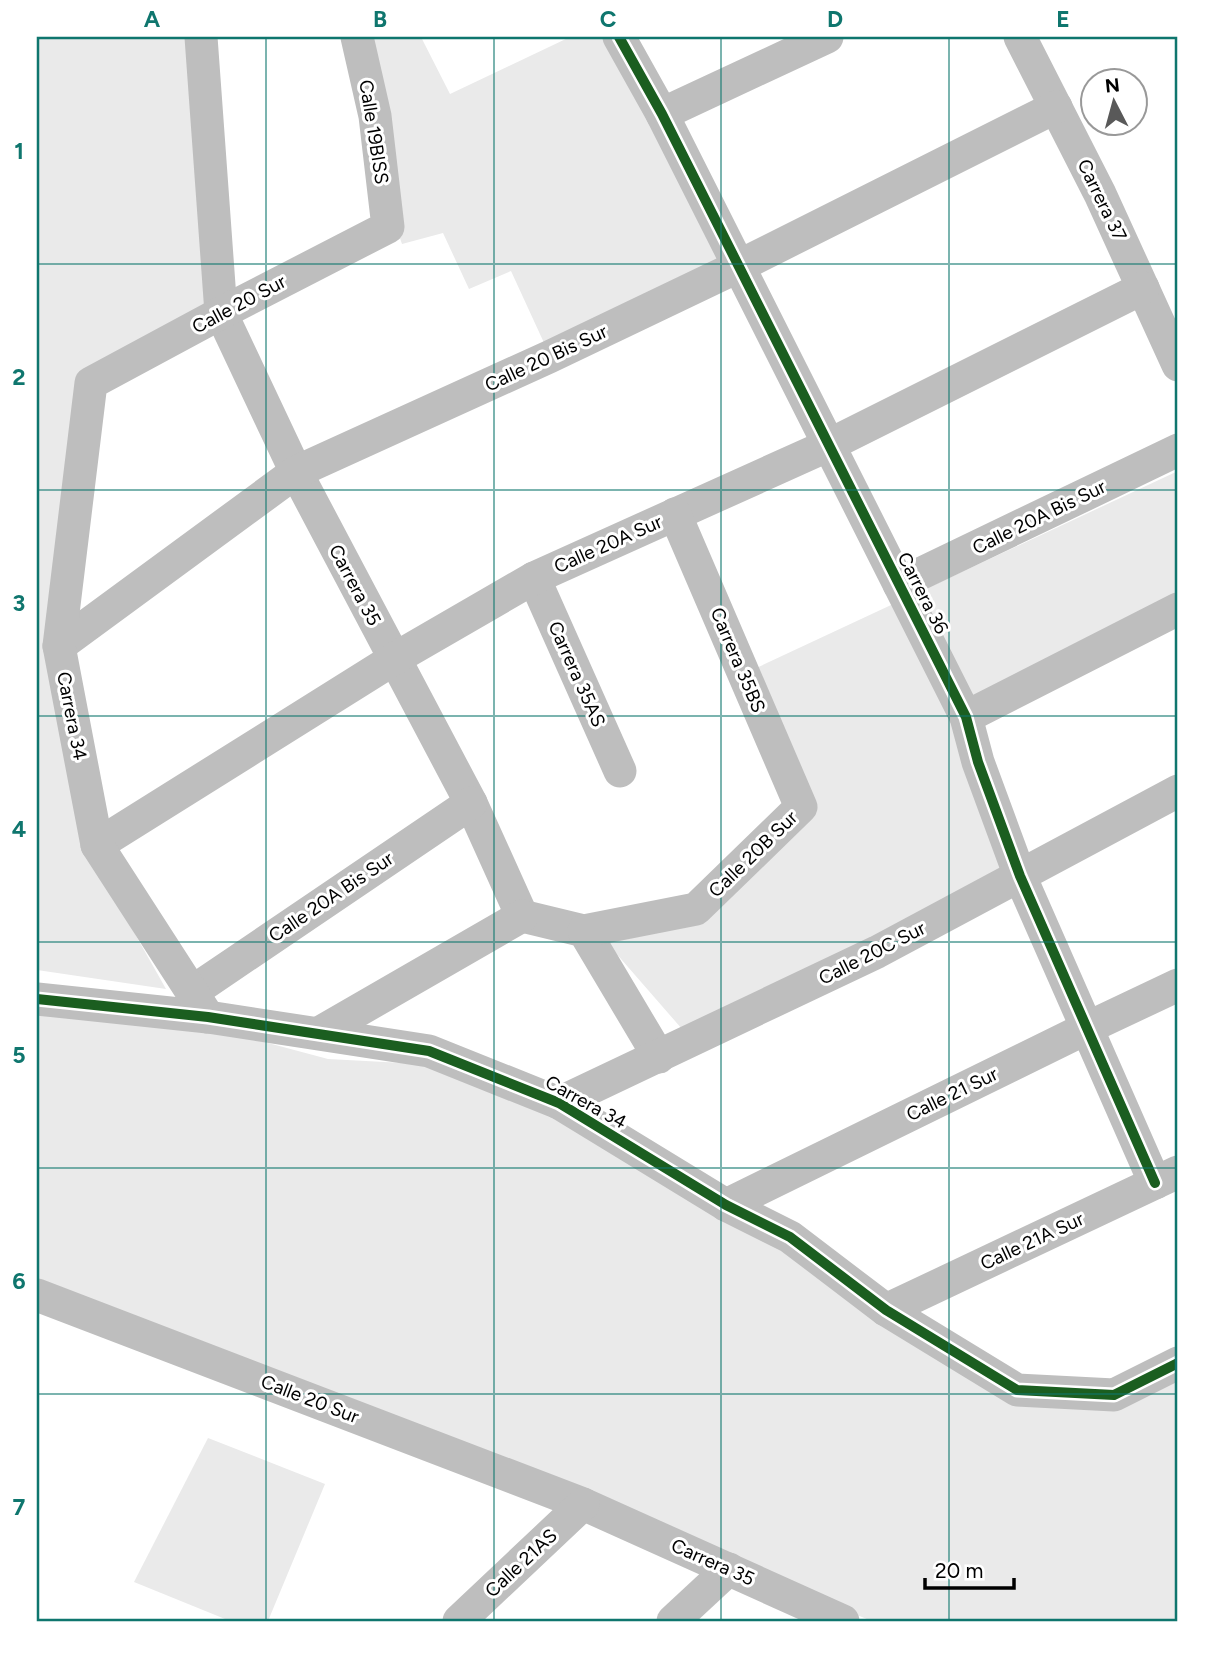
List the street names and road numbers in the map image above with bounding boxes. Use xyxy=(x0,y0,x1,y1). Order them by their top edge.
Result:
street label: Calle 19BISS xyxy=(354,78,394,186)
street label: Carrera 37 xyxy=(1072,155,1132,245)
street label: Calle 20 Sur xyxy=(188,269,290,338)
street label: Calle 20 Bis Sur xyxy=(481,319,611,396)
street label: Calle 20A Bis Sur xyxy=(969,475,1110,559)
street label: Calle 20A Sur xyxy=(550,510,666,578)
street label: Carrera 35 xyxy=(324,540,386,630)
street label: Carrera 36 xyxy=(893,548,953,638)
street label: Carrera 35BS xyxy=(706,604,770,716)
street label: Carrera 35AS xyxy=(543,618,611,730)
street label: Carrera 34 xyxy=(52,670,92,762)
street label: Calle 20B Sur xyxy=(704,806,803,902)
street label: Calle 20A Bis Sur xyxy=(264,846,398,947)
street label: Calle 20C Sur xyxy=(815,916,930,990)
street label: Calle 21 Sur xyxy=(903,1062,1002,1126)
street label: Carrera 34 xyxy=(541,1070,631,1134)
street label: Calle 21A Sur xyxy=(977,1207,1088,1275)
street label: Calle 20 Sur xyxy=(258,1370,363,1428)
street label: Calle 21AS xyxy=(480,1524,562,1602)
street label: Carrera 35 xyxy=(668,1533,758,1591)

